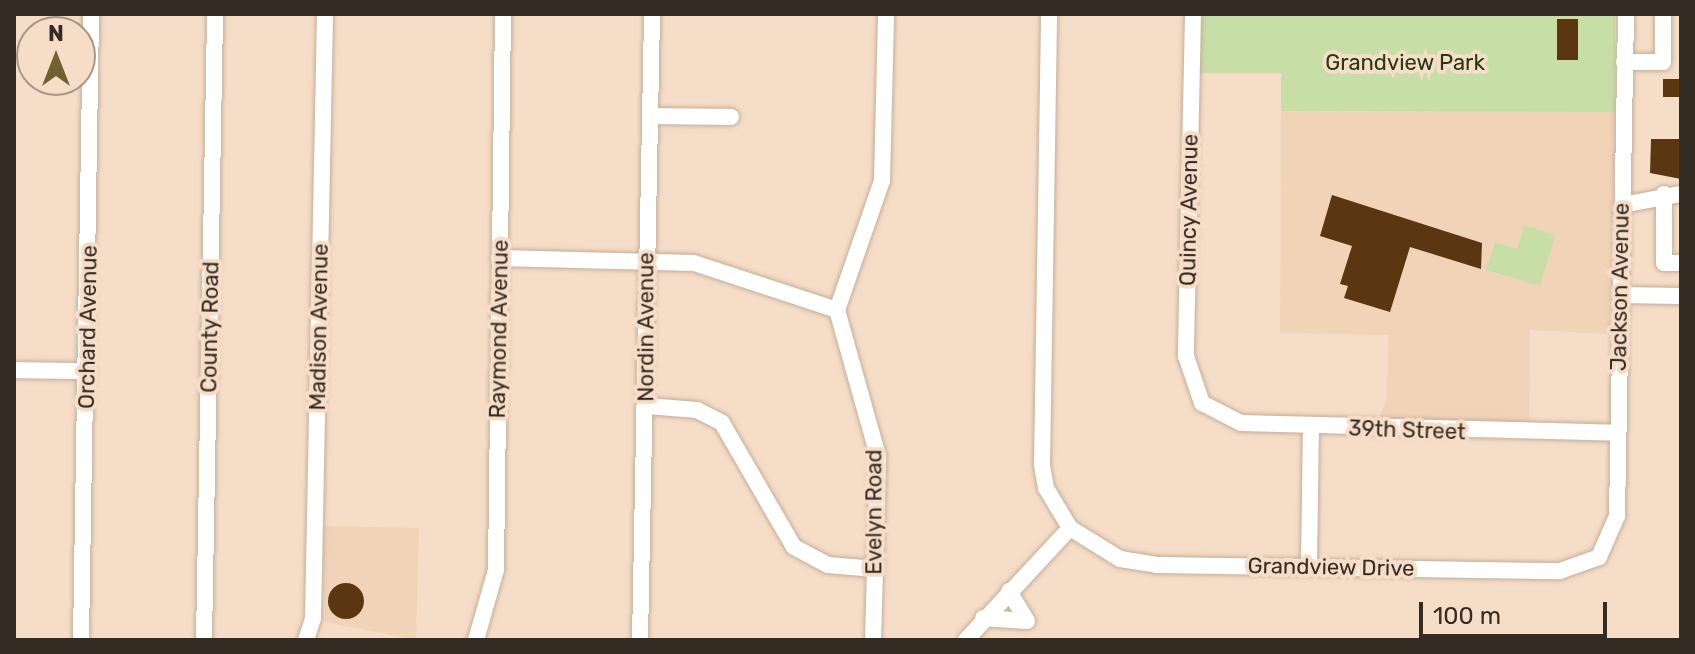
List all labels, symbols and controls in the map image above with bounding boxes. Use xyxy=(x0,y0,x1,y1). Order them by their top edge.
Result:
north arrow xyxy=(16,16,96,96)
text: N xyxy=(48,20,64,47)
park label: Grandview Park xyxy=(1325,50,1485,76)
street label: Quincy Avenue xyxy=(1174,133,1204,287)
street label: Jackson Avenue xyxy=(1605,202,1635,372)
street label: Raymond Avenue xyxy=(484,239,514,419)
street label: Madison Avenue xyxy=(304,243,334,411)
street label: Orchard Avenue xyxy=(73,245,103,409)
street label: Nordin Avenue xyxy=(633,252,659,402)
street label: County Road xyxy=(196,261,224,393)
street label: 39th Street xyxy=(1348,415,1466,445)
street label: Evelyn Road xyxy=(861,449,887,575)
street label: Grandview Drive xyxy=(1247,552,1415,582)
scale bar xyxy=(1423,586,1611,636)
text: 100 m xyxy=(1433,602,1501,630)

